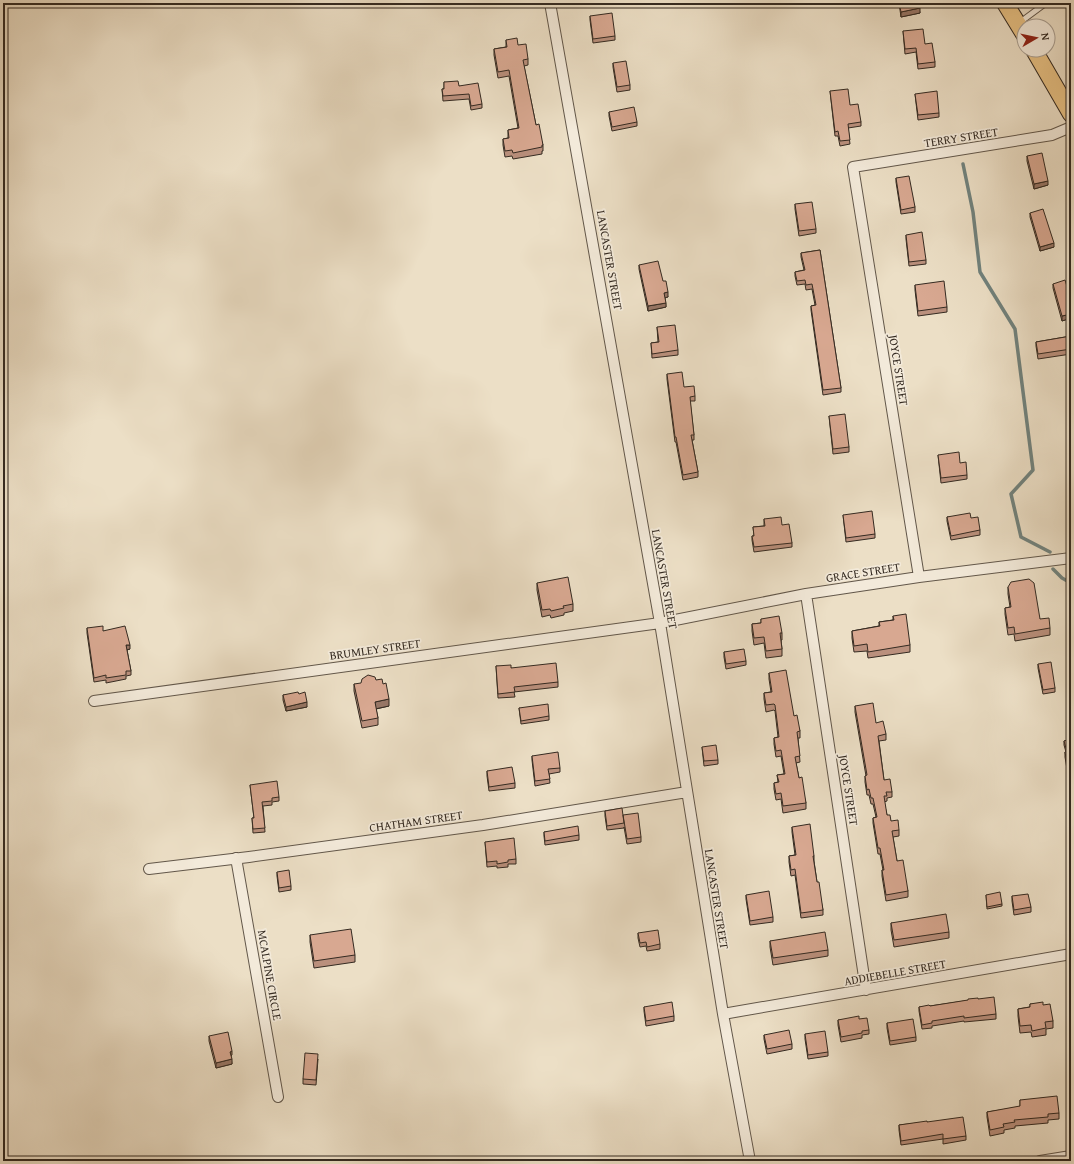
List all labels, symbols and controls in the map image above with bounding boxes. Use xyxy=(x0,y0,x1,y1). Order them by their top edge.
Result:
north arrow xyxy=(1016,18,1056,58)
text: N xyxy=(1037,32,1054,42)
street label: TERRY STREET xyxy=(923,123,1000,151)
street label: LANCASTER STREET xyxy=(593,209,627,311)
street label: JOYCE STREET xyxy=(885,331,913,407)
street label: LANCASTER STREET xyxy=(648,528,682,630)
street label: GRACE STREET xyxy=(825,558,901,586)
street label: BRUMLEY STREET xyxy=(328,634,422,664)
street label: JOYCE STREET xyxy=(835,751,863,827)
street label: CHATHAM STREET xyxy=(368,806,464,836)
street label: LANCASTER STREET xyxy=(701,848,733,950)
street label: MCALPINE CIRCLE xyxy=(254,929,286,1021)
street label: ADDIEBELLE STREET xyxy=(843,955,948,989)

